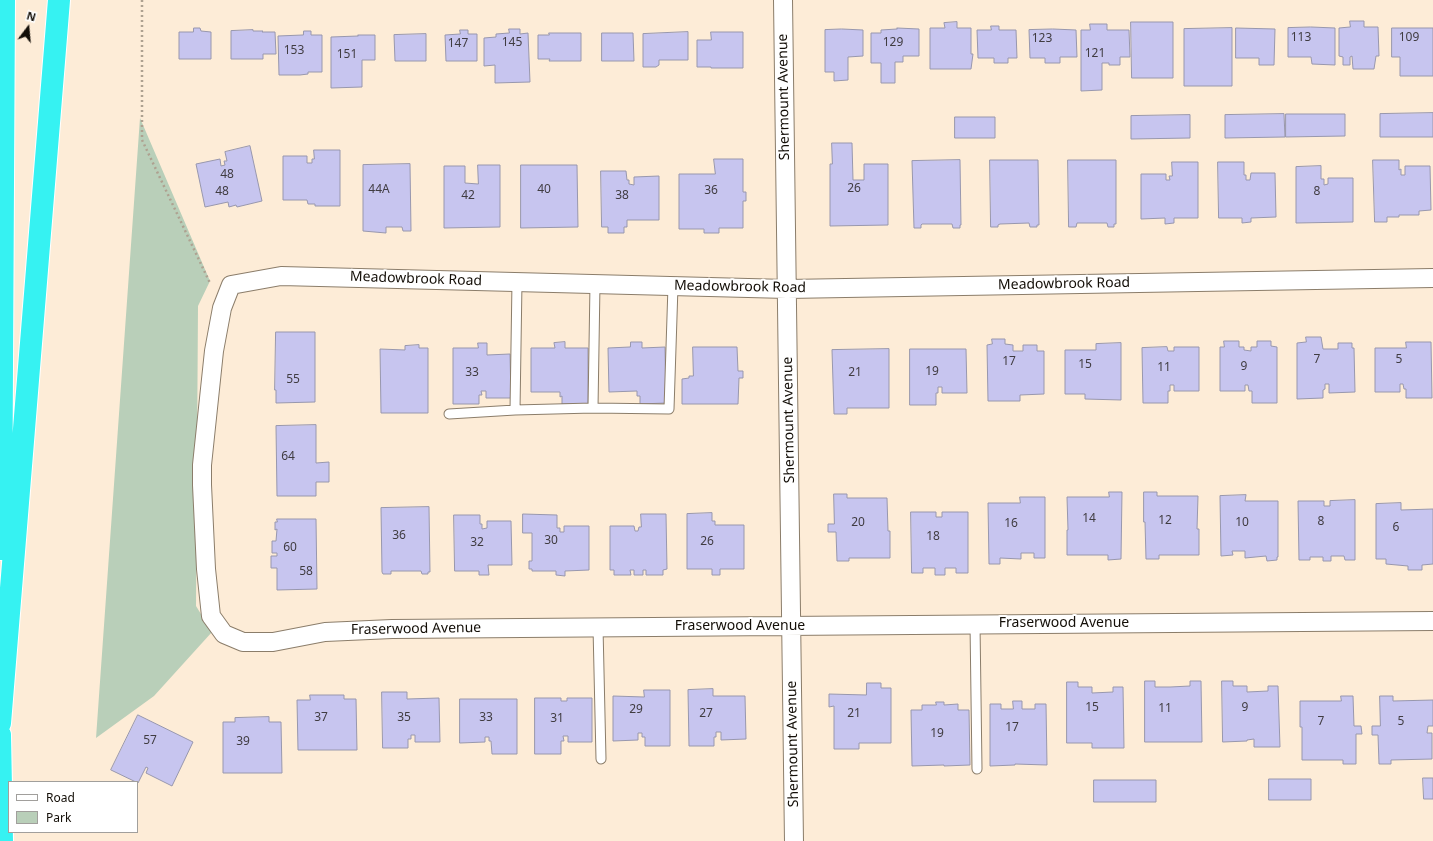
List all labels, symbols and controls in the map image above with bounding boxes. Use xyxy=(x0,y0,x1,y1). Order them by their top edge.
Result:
north arrow xyxy=(8,8,48,48)
text: N xyxy=(25,8,38,24)
house number: 113 xyxy=(1291,31,1311,45)
house number: 109 xyxy=(1399,31,1419,45)
house number: 123 xyxy=(1032,32,1052,46)
street label: Shermount Avenue xyxy=(774,33,794,161)
house number: 145 xyxy=(502,36,522,50)
house number: 129 xyxy=(883,36,903,50)
house number: 147 xyxy=(448,37,468,51)
house number: 153 xyxy=(284,44,304,58)
house number: 121 xyxy=(1085,47,1105,61)
house number: 151 xyxy=(337,48,357,62)
house number: 48 xyxy=(220,168,234,182)
house number: 26 xyxy=(847,182,861,196)
house number: 44A xyxy=(368,183,390,197)
house number: 40 xyxy=(537,183,551,197)
house number: 36 xyxy=(704,184,718,198)
house number: 48 xyxy=(215,185,229,199)
house number: 8 xyxy=(1314,185,1320,199)
house number: 42 xyxy=(461,189,475,203)
house number: 38 xyxy=(615,189,629,203)
street label: Meadowbrook Road xyxy=(350,268,482,290)
street label: Meadowbrook Road xyxy=(998,274,1130,294)
street label: Meadowbrook Road xyxy=(674,277,806,297)
house number: 7 xyxy=(1314,353,1320,367)
house number: 5 xyxy=(1396,353,1402,367)
house number: 17 xyxy=(1002,355,1016,369)
street label: Shermount Avenue xyxy=(779,356,799,484)
house number: 15 xyxy=(1078,358,1092,372)
house number: 9 xyxy=(1241,360,1247,374)
house number: 11 xyxy=(1157,361,1171,375)
house number: 19 xyxy=(925,365,939,379)
house number: 33 xyxy=(465,366,479,380)
house number: 21 xyxy=(848,366,862,380)
house number: 55 xyxy=(286,373,300,387)
house number: 64 xyxy=(281,450,295,464)
house number: 14 xyxy=(1082,512,1096,526)
house number: 12 xyxy=(1158,514,1172,528)
house number: 8 xyxy=(1318,515,1324,529)
house number: 20 xyxy=(851,516,865,530)
house number: 10 xyxy=(1235,516,1249,530)
house number: 16 xyxy=(1004,517,1018,531)
house number: 6 xyxy=(1393,521,1399,535)
house number: 36 xyxy=(392,529,406,543)
house number: 18 xyxy=(926,530,940,544)
house number: 30 xyxy=(544,534,558,548)
house number: 26 xyxy=(700,535,714,549)
house number: 32 xyxy=(470,536,484,550)
house number: 60 xyxy=(283,541,297,555)
house number: 58 xyxy=(299,565,313,579)
street label: Fraserwood Avenue xyxy=(999,615,1129,631)
street label: Fraserwood Avenue xyxy=(675,618,805,634)
street label: Fraserwood Avenue xyxy=(351,619,481,639)
street label: Shermount Avenue xyxy=(783,680,803,808)
house number: 15 xyxy=(1085,701,1099,715)
house number: 9 xyxy=(1242,701,1248,715)
house number: 11 xyxy=(1158,702,1172,716)
house number: 29 xyxy=(629,703,643,717)
house number: 27 xyxy=(699,707,713,721)
house number: 21 xyxy=(847,707,861,721)
house number: 37 xyxy=(314,711,328,725)
house number: 35 xyxy=(397,711,411,725)
house number: 33 xyxy=(479,711,493,725)
house number: 31 xyxy=(550,712,564,726)
house number: 7 xyxy=(1318,715,1324,729)
house number: 5 xyxy=(1398,715,1404,729)
house number: 17 xyxy=(1005,721,1019,735)
house number: 19 xyxy=(930,727,944,741)
house number: 57 xyxy=(143,734,157,748)
house number: 39 xyxy=(236,735,250,749)
legend xyxy=(8,781,138,833)
text: Road xyxy=(46,789,75,806)
text: Park xyxy=(46,809,71,826)

